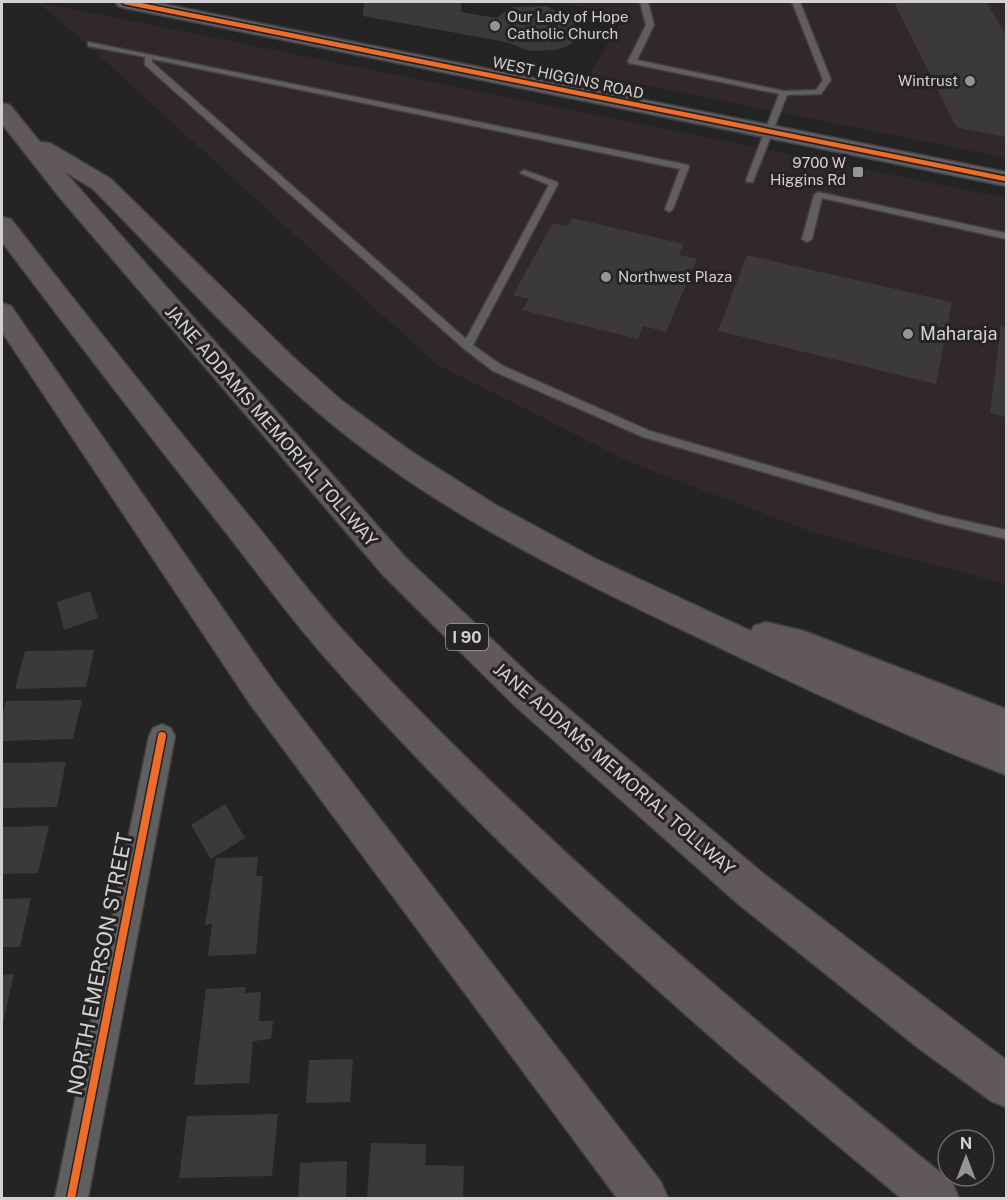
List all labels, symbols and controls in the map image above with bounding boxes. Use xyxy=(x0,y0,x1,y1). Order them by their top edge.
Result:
place label: Our Lady of Hope Catholic Church xyxy=(507,8,628,42)
marker: Our Lady of Hope Catholic Church xyxy=(488,19,502,33)
street label: WEST HIGGINS ROAD xyxy=(491,53,645,102)
place label: Wintrust xyxy=(898,72,958,89)
marker: Wintrust xyxy=(963,74,977,88)
place label: 9700 W Higgins Rd xyxy=(770,154,846,188)
marker: 9700 W Higgins Rd xyxy=(851,165,865,179)
place label: Northwest Plaza xyxy=(618,268,732,285)
marker: Northwest Plaza xyxy=(599,270,613,284)
street label: JANE ADDAMS MEMORIAL TOLLWAY xyxy=(161,301,382,551)
place label: Maharaja xyxy=(920,323,997,344)
marker: Maharaja xyxy=(901,327,915,341)
road number: I 90 xyxy=(446,624,488,650)
street label: JANE ADDAMS MEMORIAL TOLLWAY xyxy=(489,658,739,879)
street label: NORTH EMERSON STREET xyxy=(62,830,137,1097)
north arrow xyxy=(936,1128,996,1188)
text: N xyxy=(960,1134,972,1153)

